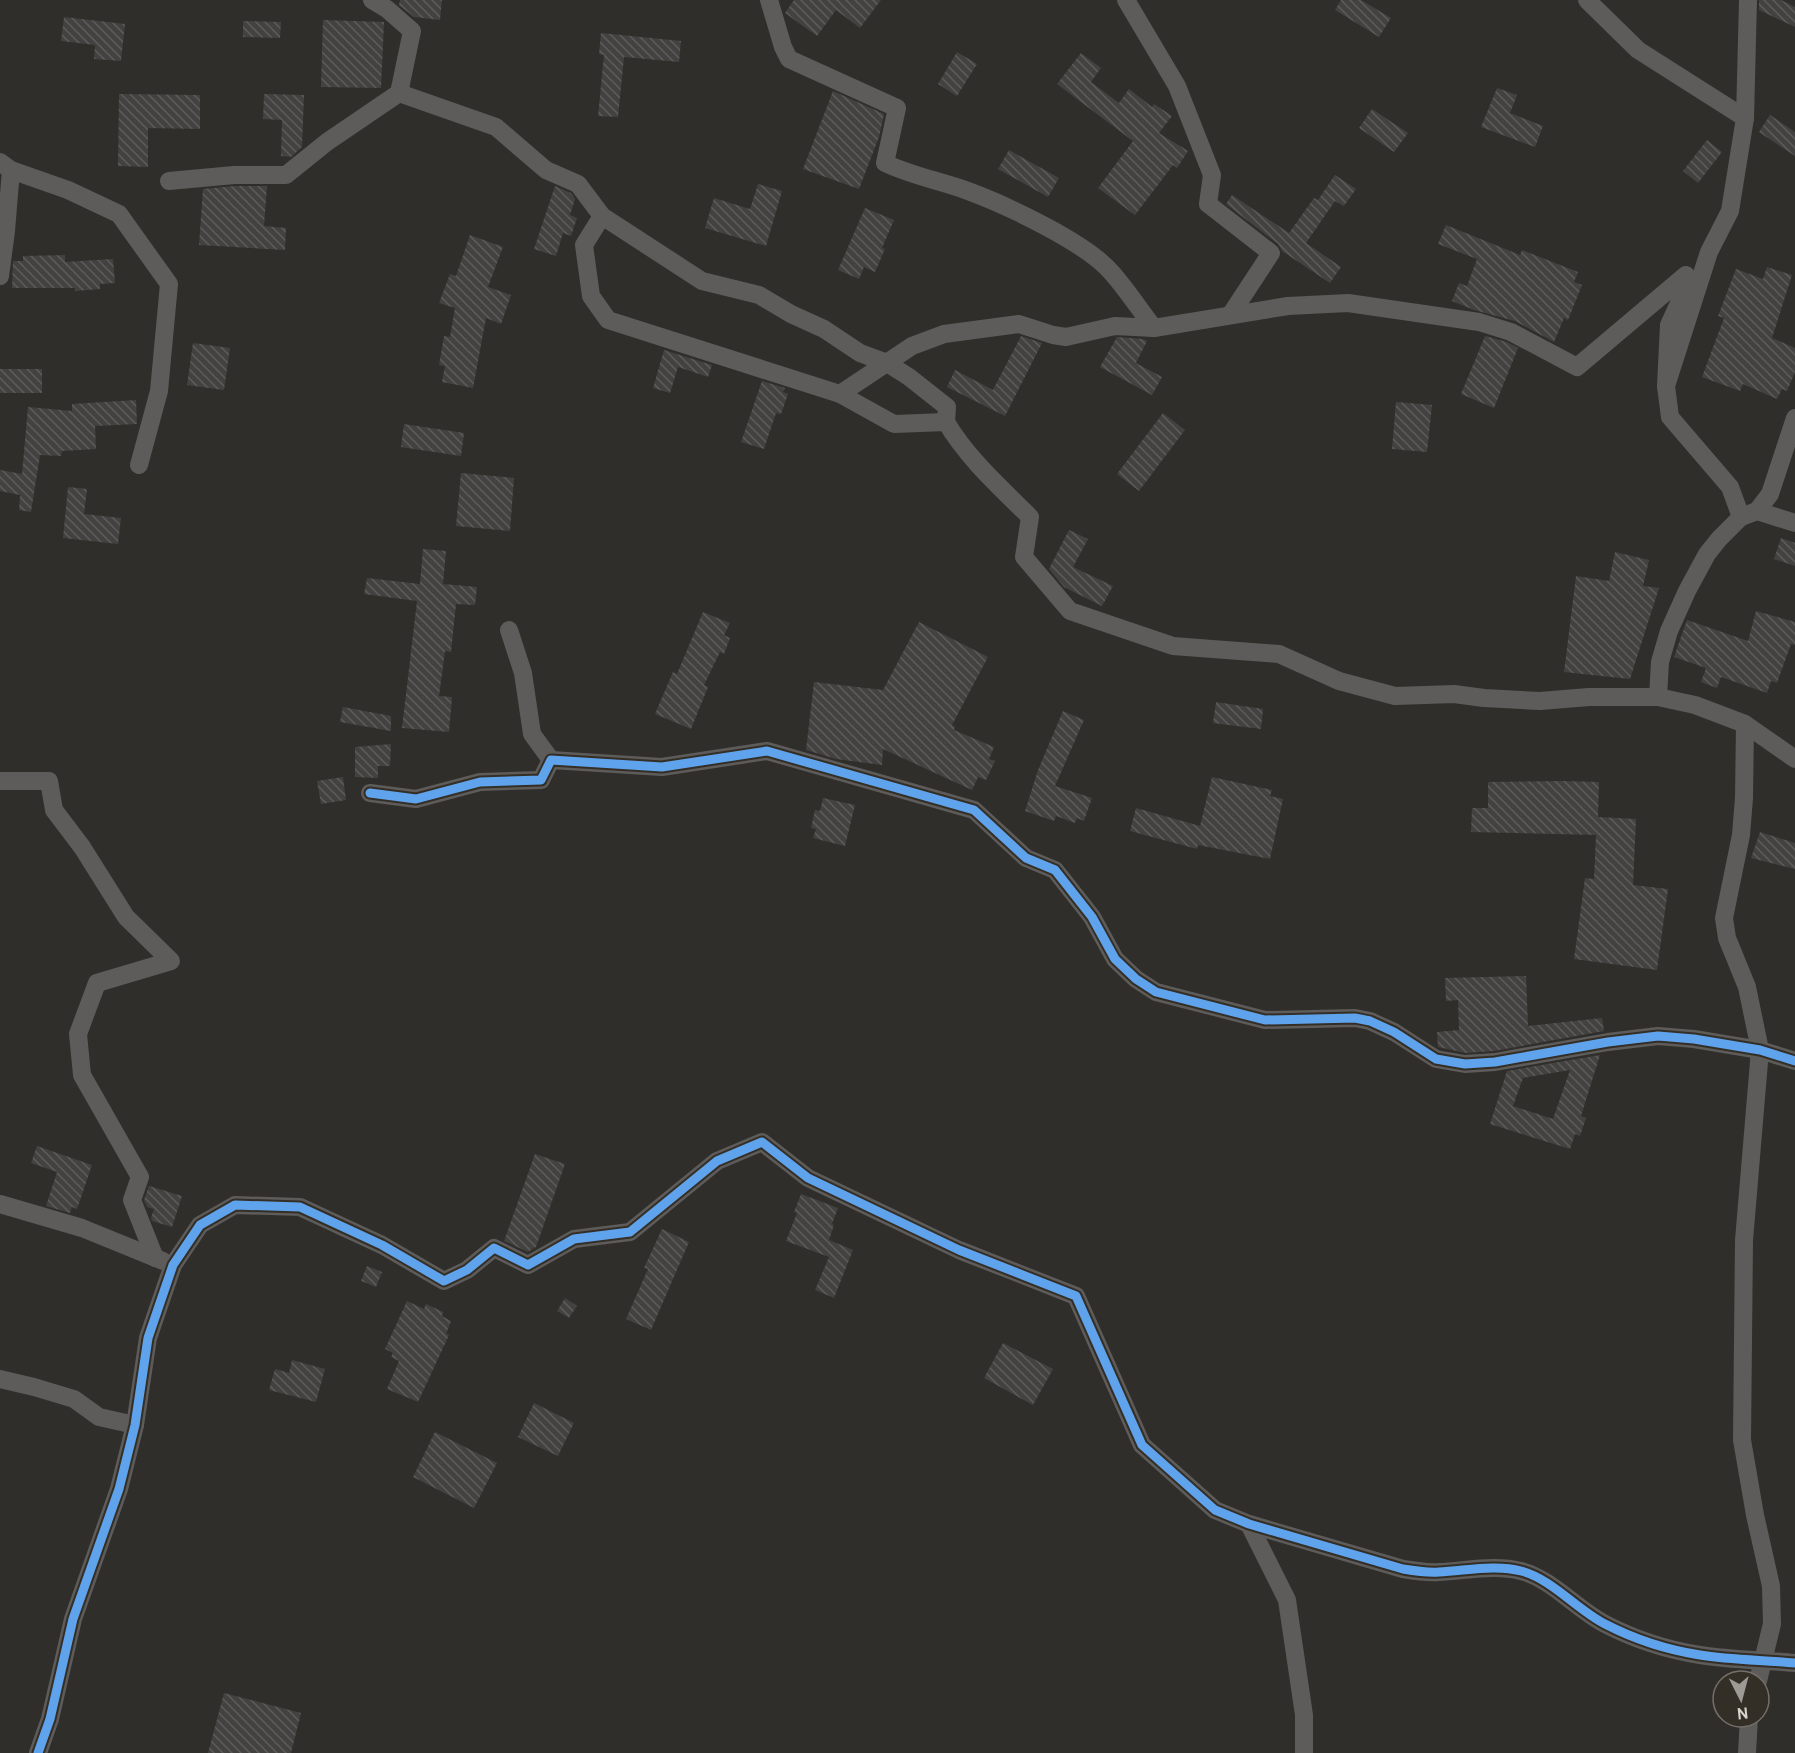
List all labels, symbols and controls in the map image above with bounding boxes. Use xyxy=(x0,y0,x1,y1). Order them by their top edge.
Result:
north arrow xyxy=(1711,1669,1771,1729)
text: N xyxy=(1736,1701,1749,1722)

